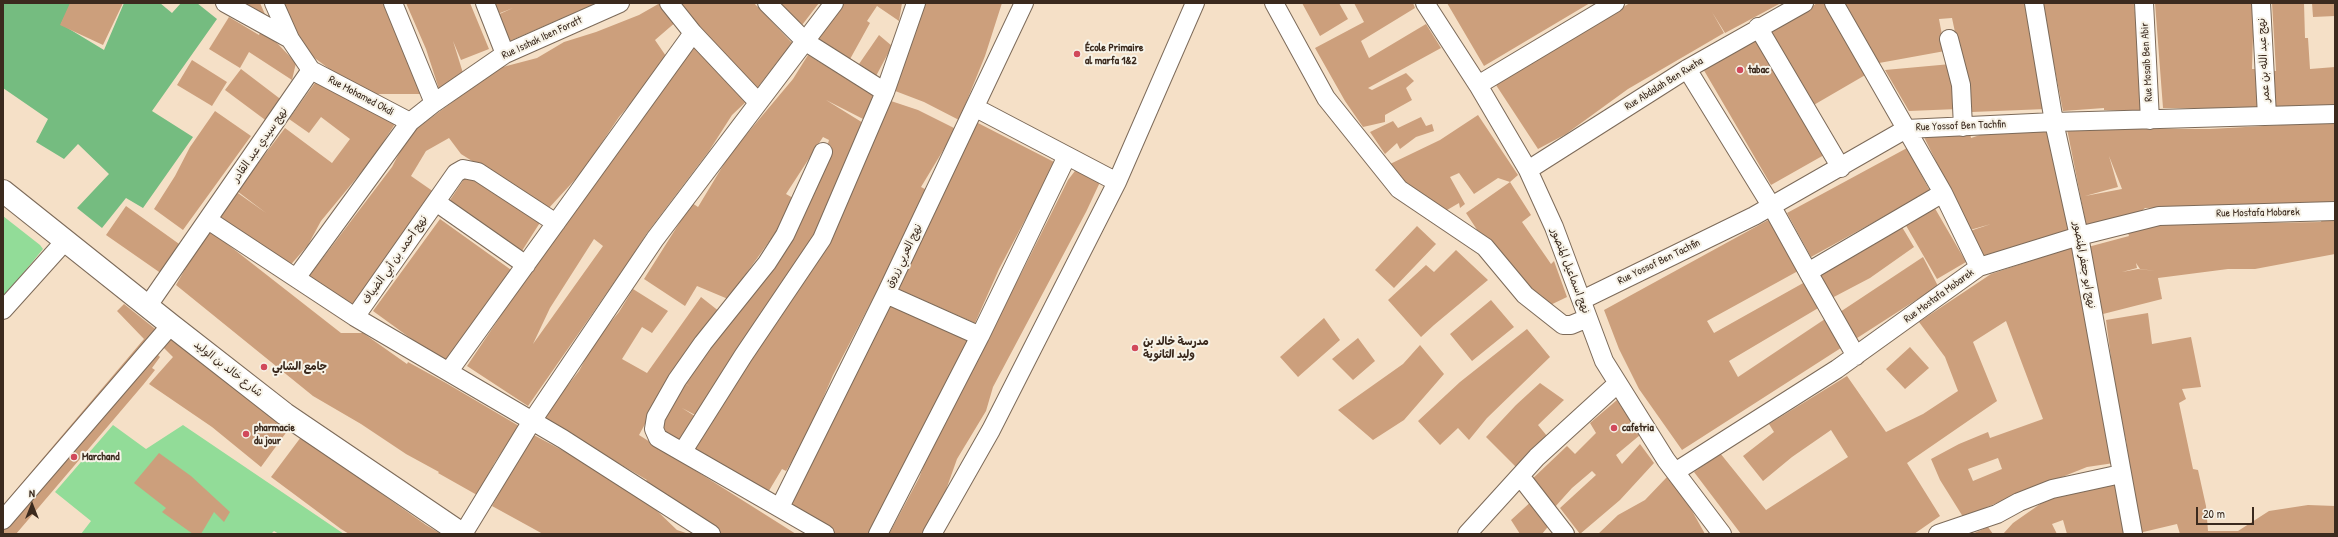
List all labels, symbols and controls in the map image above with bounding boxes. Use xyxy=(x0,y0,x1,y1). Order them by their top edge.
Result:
street label: Rue Isshak Iben Foratt xyxy=(500,14,584,62)
street label: نهج عبد الله بن عمر xyxy=(2255,18,2273,102)
street label: Rue Mosaib Ben Abir xyxy=(2138,22,2156,102)
place label: École Primaire al marfa 1&2 xyxy=(1085,41,1143,67)
marker: École Primaire al marfa 1&2 xyxy=(1072,49,1082,59)
street label: Rue Abdalah Ben Rweha xyxy=(1622,55,1706,113)
place label: tabac xyxy=(1748,63,1769,77)
marker: tabac xyxy=(1735,65,1745,75)
street label: Rue Mohamed Okdi xyxy=(326,73,396,119)
street label: نهج سيدي عبد القادر xyxy=(229,105,291,185)
street label: Rue Yossof Ben Tachfin xyxy=(1916,118,2006,134)
street label: Rue Mostafa Mobarek xyxy=(2216,206,2300,220)
street label: نهج أحمد بن أبي الضياف xyxy=(359,213,431,307)
street label: نهج ابو جعفر المنصور xyxy=(2070,221,2098,309)
street label: نهج العربي زروق xyxy=(883,222,925,290)
street label: نهج اسماعيل المنصور xyxy=(1548,226,1592,316)
street label: Rue Yossof Ben Tachfin xyxy=(1616,236,1702,288)
street label: Rue Mostafa Mobarek xyxy=(1901,266,1977,326)
place label: مدرسة خالد بن وليد الثانوية xyxy=(1143,335,1209,361)
street label: شارع خالد بن الوليد xyxy=(191,338,265,400)
marker: مدرسة خالد بن وليد الثانوية xyxy=(1130,343,1140,353)
place label: جامع الشابي xyxy=(272,360,327,374)
marker: جامع الشابي xyxy=(259,362,269,372)
place label: pharmacie du jour xyxy=(254,421,295,447)
place label: cafetria xyxy=(1622,421,1654,435)
marker: cafetria xyxy=(1609,423,1619,433)
marker: pharmacie du jour xyxy=(241,429,251,439)
place label: Marchand xyxy=(82,450,120,464)
marker: Marchand xyxy=(69,452,79,462)
north arrow xyxy=(12,485,52,525)
text: N xyxy=(29,486,35,500)
scale bar xyxy=(2198,499,2256,525)
text: 20 m xyxy=(2203,505,2225,522)

